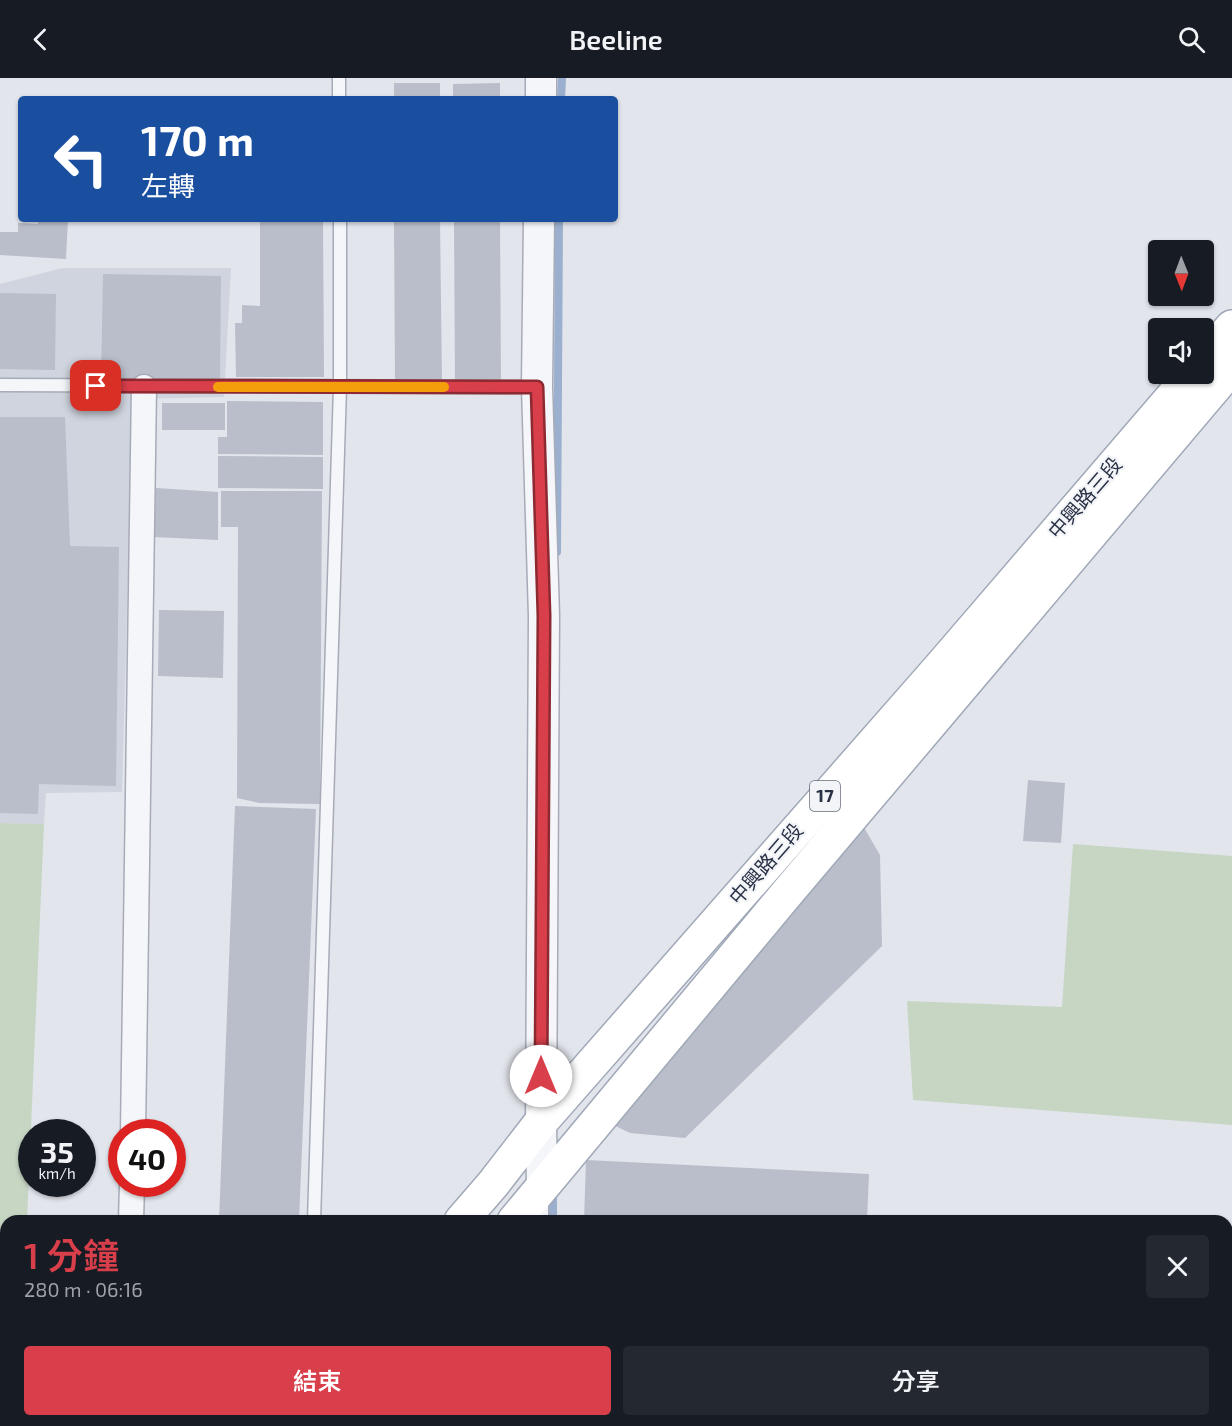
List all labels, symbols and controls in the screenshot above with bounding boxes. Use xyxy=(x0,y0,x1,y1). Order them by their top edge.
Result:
icon: back xyxy=(24,23,57,56)
text: Beeline xyxy=(569,23,663,55)
icon: search xyxy=(1175,23,1208,56)
text: 170 m xyxy=(141,114,254,164)
icon: left xyxy=(42,120,120,198)
text: 左轉 xyxy=(141,169,195,201)
north arrow xyxy=(1148,240,1214,306)
map controls xyxy=(1148,240,1214,384)
button: sound xyxy=(1148,318,1214,384)
pin xyxy=(70,360,121,411)
icon: arrive xyxy=(79,369,112,402)
street label: 中興路三段 xyxy=(1042,452,1126,543)
road number: 17 xyxy=(810,781,840,811)
street label: 中興路三段 xyxy=(723,818,807,909)
position arrow xyxy=(509,1044,573,1108)
speed limit sign: 40 xyxy=(108,1119,186,1197)
text: 35 xyxy=(40,1133,74,1169)
text: km/h xyxy=(38,1164,76,1182)
text: 1 分鐘 xyxy=(24,1233,119,1276)
button: close xyxy=(1146,1235,1209,1298)
text: 280 m · 06:16 xyxy=(24,1277,143,1301)
button: 結束 xyxy=(24,1346,611,1415)
button: 分享 xyxy=(623,1346,1209,1415)

